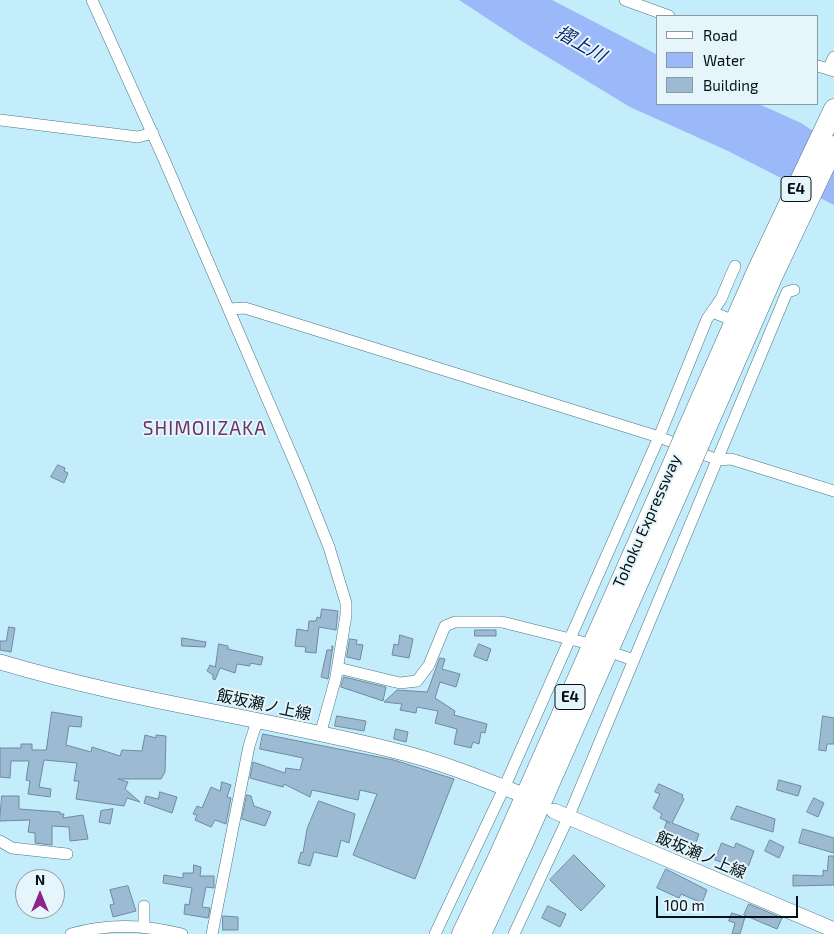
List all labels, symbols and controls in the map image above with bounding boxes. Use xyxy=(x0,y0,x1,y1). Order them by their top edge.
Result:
legend xyxy=(656,15,819,105)
water label: 摺上川 xyxy=(552,21,610,67)
text: Road xyxy=(703,26,738,44)
text: Water xyxy=(703,51,745,69)
text: Building xyxy=(703,76,758,94)
road number: E4 xyxy=(781,176,811,202)
district label: SHIMOIIZAKA xyxy=(141,418,269,440)
street label: Tohoku Expressway xyxy=(609,451,685,591)
road number: E4 xyxy=(555,684,585,710)
street label: 飯坂瀬ノ上線 xyxy=(215,686,313,724)
street label: 飯坂瀬ノ上線 xyxy=(653,827,749,883)
north arrow xyxy=(15,869,65,919)
text: N xyxy=(35,871,45,888)
scale bar xyxy=(659,886,802,918)
text: 100 m xyxy=(664,896,705,914)

